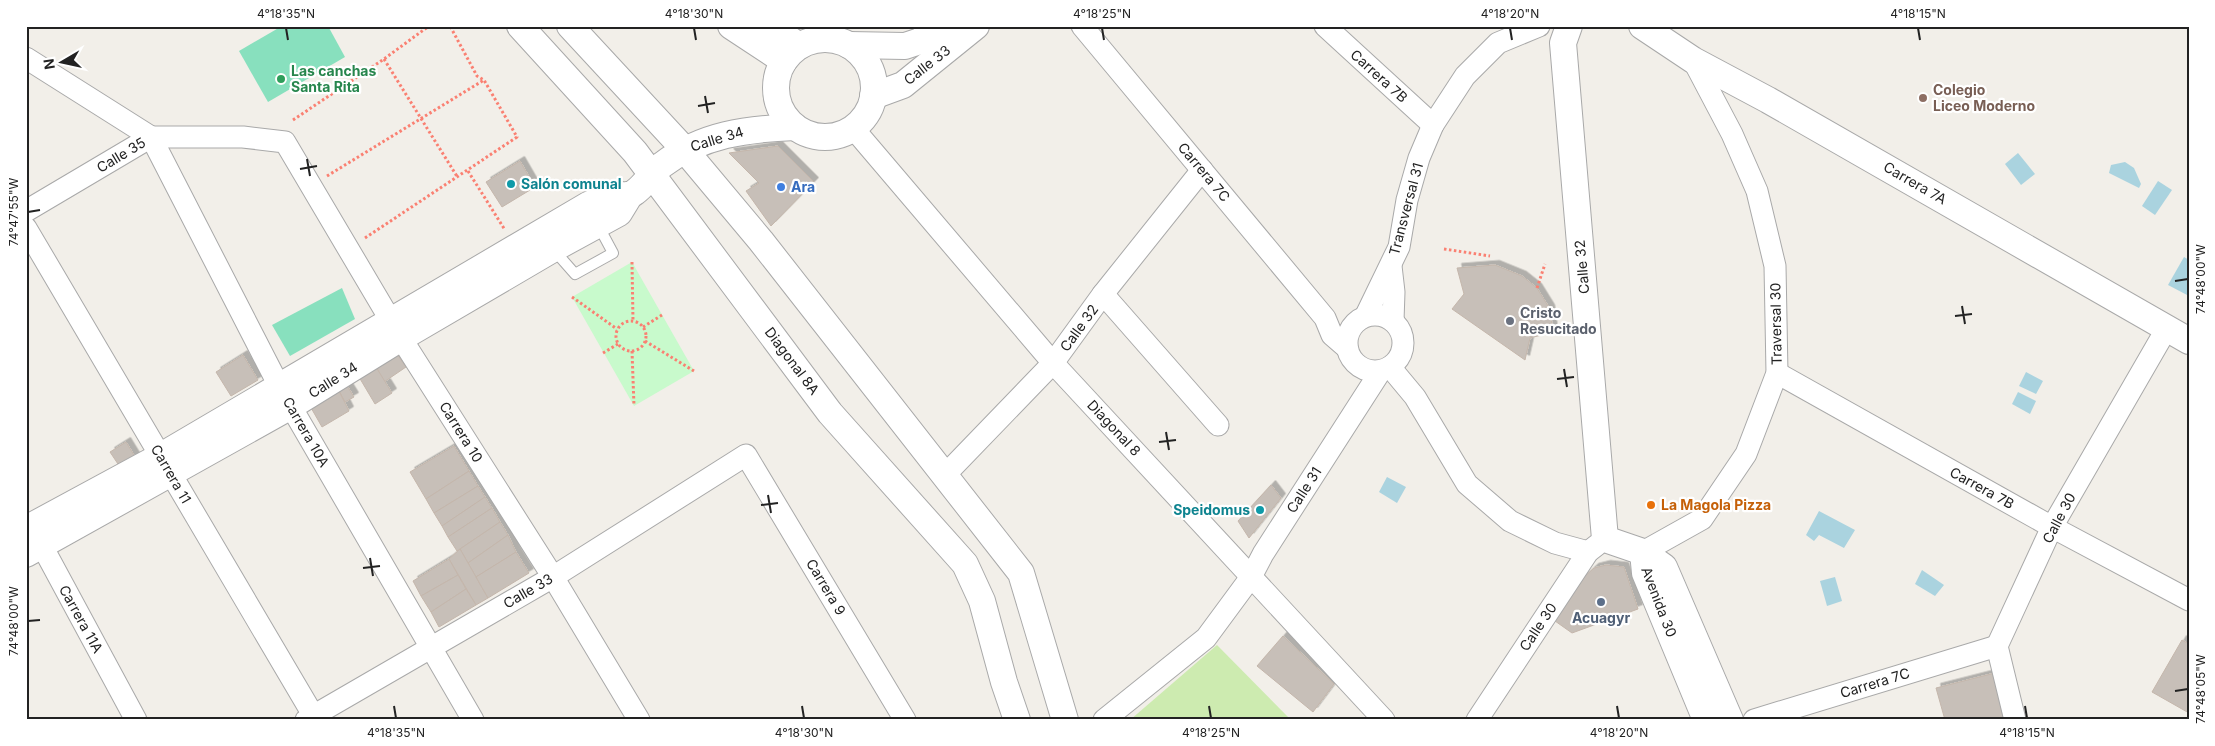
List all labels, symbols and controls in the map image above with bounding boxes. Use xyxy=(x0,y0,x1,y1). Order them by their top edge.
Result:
text: 4°18'35"N xyxy=(257,6,315,21)
text: 4°18'30"N xyxy=(665,6,723,21)
text: 4°18'25"N xyxy=(1073,6,1131,21)
text: 4°18'20"N xyxy=(1481,6,1539,21)
text: 4°18'15"N xyxy=(1890,6,1946,21)
north arrow xyxy=(38,38,88,88)
street label: Calle 33 xyxy=(900,41,953,88)
street label: Carrera 7B xyxy=(1347,46,1411,106)
text: N xyxy=(39,58,58,71)
place label: Las canchas Santa Rita xyxy=(291,62,376,95)
marker: Las canchas Santa Rita xyxy=(275,73,287,85)
place label: Colegio Liceo Moderno xyxy=(1933,81,2036,114)
marker: Colegio Liceo Moderno xyxy=(1917,92,1929,104)
street label: Calle 34 xyxy=(688,122,745,155)
street label: Calle 35 xyxy=(93,133,148,176)
street label: Carrera 7C xyxy=(1175,139,1234,205)
street label: Carrera 7A xyxy=(1881,158,1950,208)
street label: Transversal 31 xyxy=(1385,161,1426,257)
place label: Salón comunal xyxy=(521,175,622,192)
text: 74°47'55"W xyxy=(6,177,21,246)
marker: Salón comunal xyxy=(505,178,517,190)
place label: Ara xyxy=(791,178,815,195)
marker: Ara xyxy=(775,181,787,193)
street label: Calle 32 xyxy=(1571,239,1592,295)
text: 74°48'00"W xyxy=(2193,244,2208,314)
street label: Traversal 30 xyxy=(1766,283,1785,365)
street label: Calle 32 xyxy=(1056,301,1101,355)
place label: Cristo Resucitado xyxy=(1520,304,1597,337)
marker: Cristo Resucitado xyxy=(1504,315,1516,327)
street label: Diagonal 8A xyxy=(762,324,823,398)
street label: Calle 34 xyxy=(305,358,360,401)
street label: Carrera 10A xyxy=(280,394,333,470)
street label: Diagonal 8 xyxy=(1084,396,1145,459)
street label: Carrera 10 xyxy=(436,398,487,465)
street label: Carrera 11 xyxy=(148,441,195,506)
street label: Carrera 7B xyxy=(1947,463,2017,512)
street label: Calle 31 xyxy=(1282,464,1325,516)
street label: Calle 30 xyxy=(2038,490,2079,546)
place label: La Magola Pizza xyxy=(1661,496,1771,513)
marker: La Magola Pizza xyxy=(1645,499,1657,511)
place label: Speidomus xyxy=(1173,501,1250,518)
marker: Speidomus xyxy=(1254,504,1266,516)
street label: Carrera 9 xyxy=(803,556,850,618)
street label: Avenida 30 xyxy=(1638,564,1681,639)
street label: Calle 33 xyxy=(500,570,555,611)
street label: Carrera 11A xyxy=(56,582,107,656)
text: 74°48'00"W xyxy=(6,586,21,656)
marker: Acuagyr xyxy=(1595,596,1607,608)
street label: Calle 30 xyxy=(1515,599,1560,654)
place label: Acuagyr xyxy=(1572,609,1630,626)
text: 74°48'05"W xyxy=(2193,654,2208,724)
street label: Carrera 7C xyxy=(1838,664,1912,701)
text: 4°18'35"N xyxy=(367,725,425,740)
text: 4°18'30"N xyxy=(775,725,833,740)
text: 4°18'25"N xyxy=(1182,725,1240,740)
text: 4°18'20"N xyxy=(1590,725,1648,740)
text: 4°18'15"N xyxy=(1999,725,2055,740)

